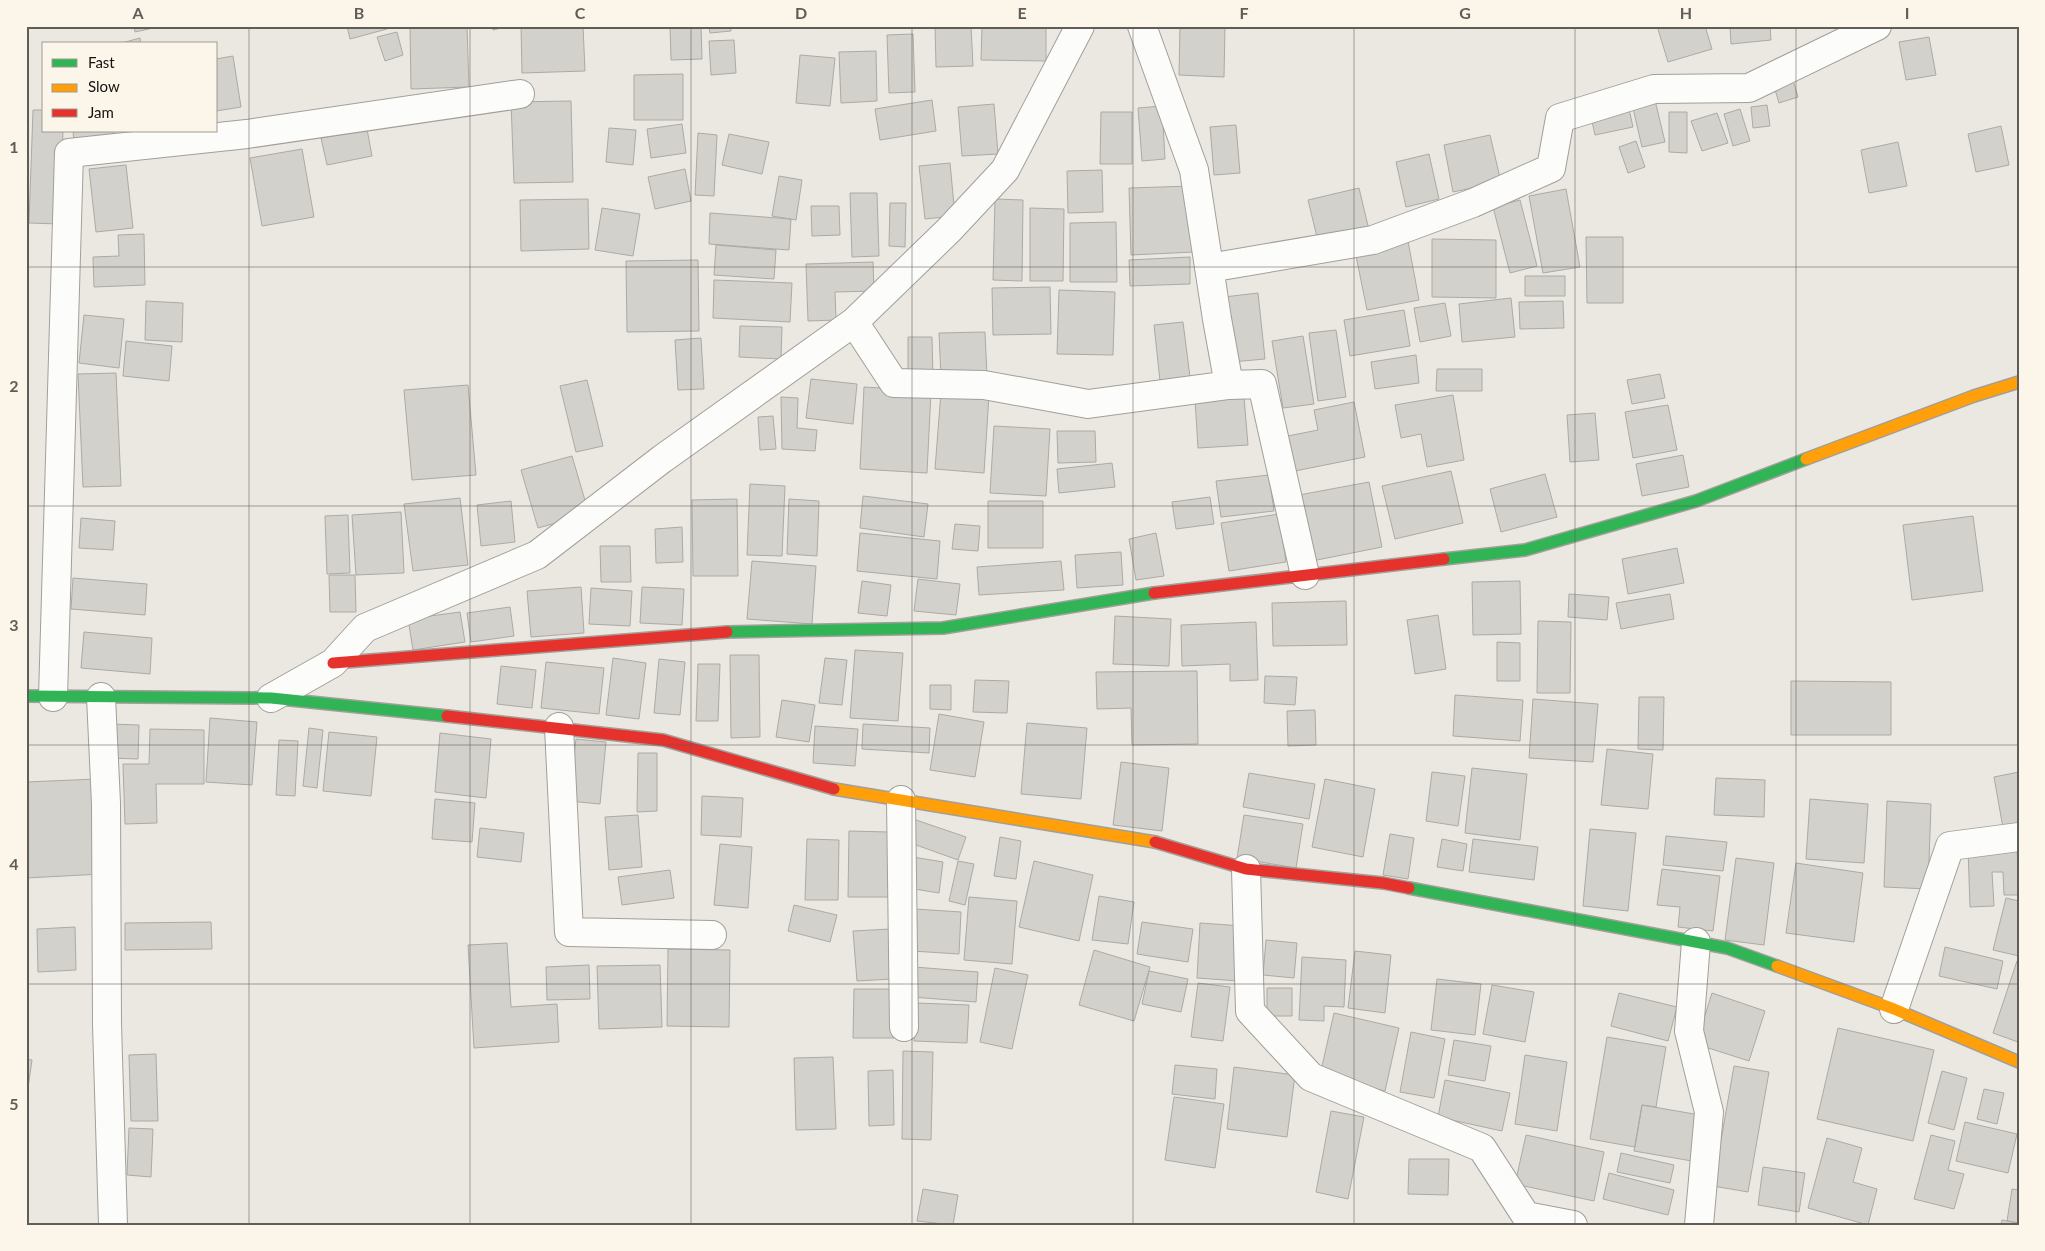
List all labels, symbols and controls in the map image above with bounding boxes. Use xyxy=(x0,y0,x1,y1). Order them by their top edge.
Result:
text: A xyxy=(131,3,144,22)
text: B xyxy=(354,3,364,22)
text: C xyxy=(575,3,586,22)
text: D xyxy=(795,3,807,22)
text: E xyxy=(1017,3,1027,22)
text: F xyxy=(1239,3,1249,22)
text: G xyxy=(1459,3,1471,22)
text: H xyxy=(1680,3,1692,22)
text: I xyxy=(1905,3,1909,22)
legend xyxy=(42,42,218,132)
text: Fast xyxy=(88,53,115,71)
text: Slow xyxy=(88,77,120,95)
text: Jam xyxy=(88,103,114,121)
text: 1 xyxy=(9,137,19,156)
text: 2 xyxy=(9,376,19,395)
text: 3 xyxy=(9,615,19,634)
text: 4 xyxy=(9,854,19,873)
text: 5 xyxy=(9,1094,19,1113)

